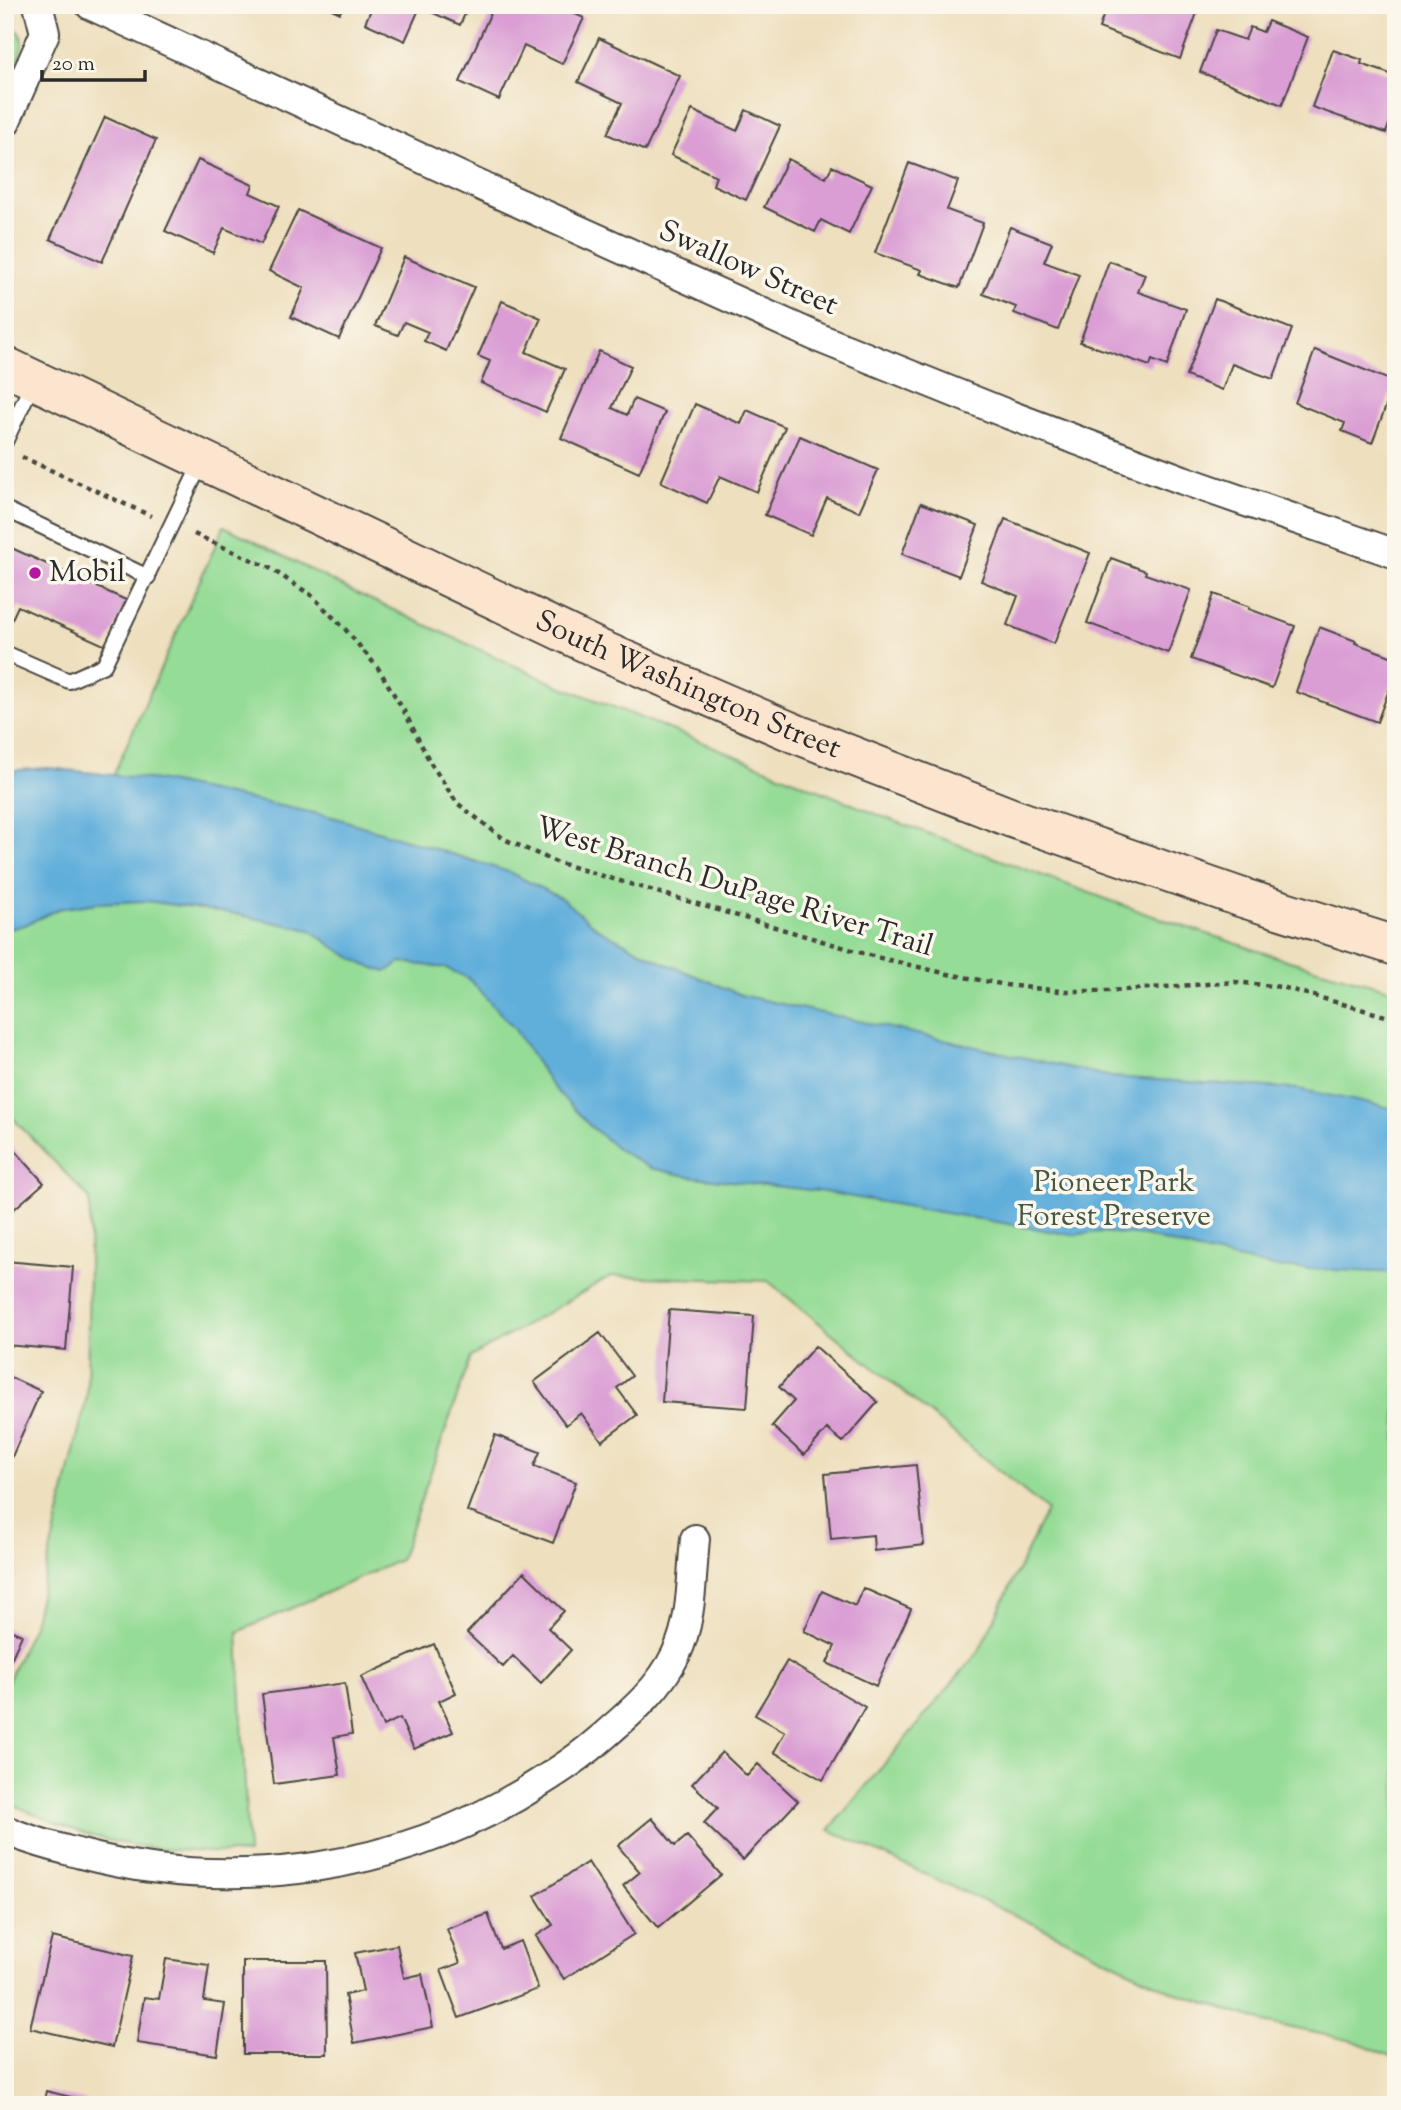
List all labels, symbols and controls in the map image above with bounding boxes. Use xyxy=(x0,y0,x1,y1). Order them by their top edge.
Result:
scale bar xyxy=(42,38,145,82)
text: 20 m xyxy=(52,50,95,80)
street label: Swallow Street xyxy=(651,210,845,328)
place label: Mobil xyxy=(49,552,126,595)
marker: Mobil xyxy=(27,565,43,581)
street label: South Washington Street xyxy=(528,600,847,771)
street label: West Branch DuPage River Trail xyxy=(530,807,938,969)
park label: Pioneer Park Forest Preserve xyxy=(1017,1162,1211,1239)

